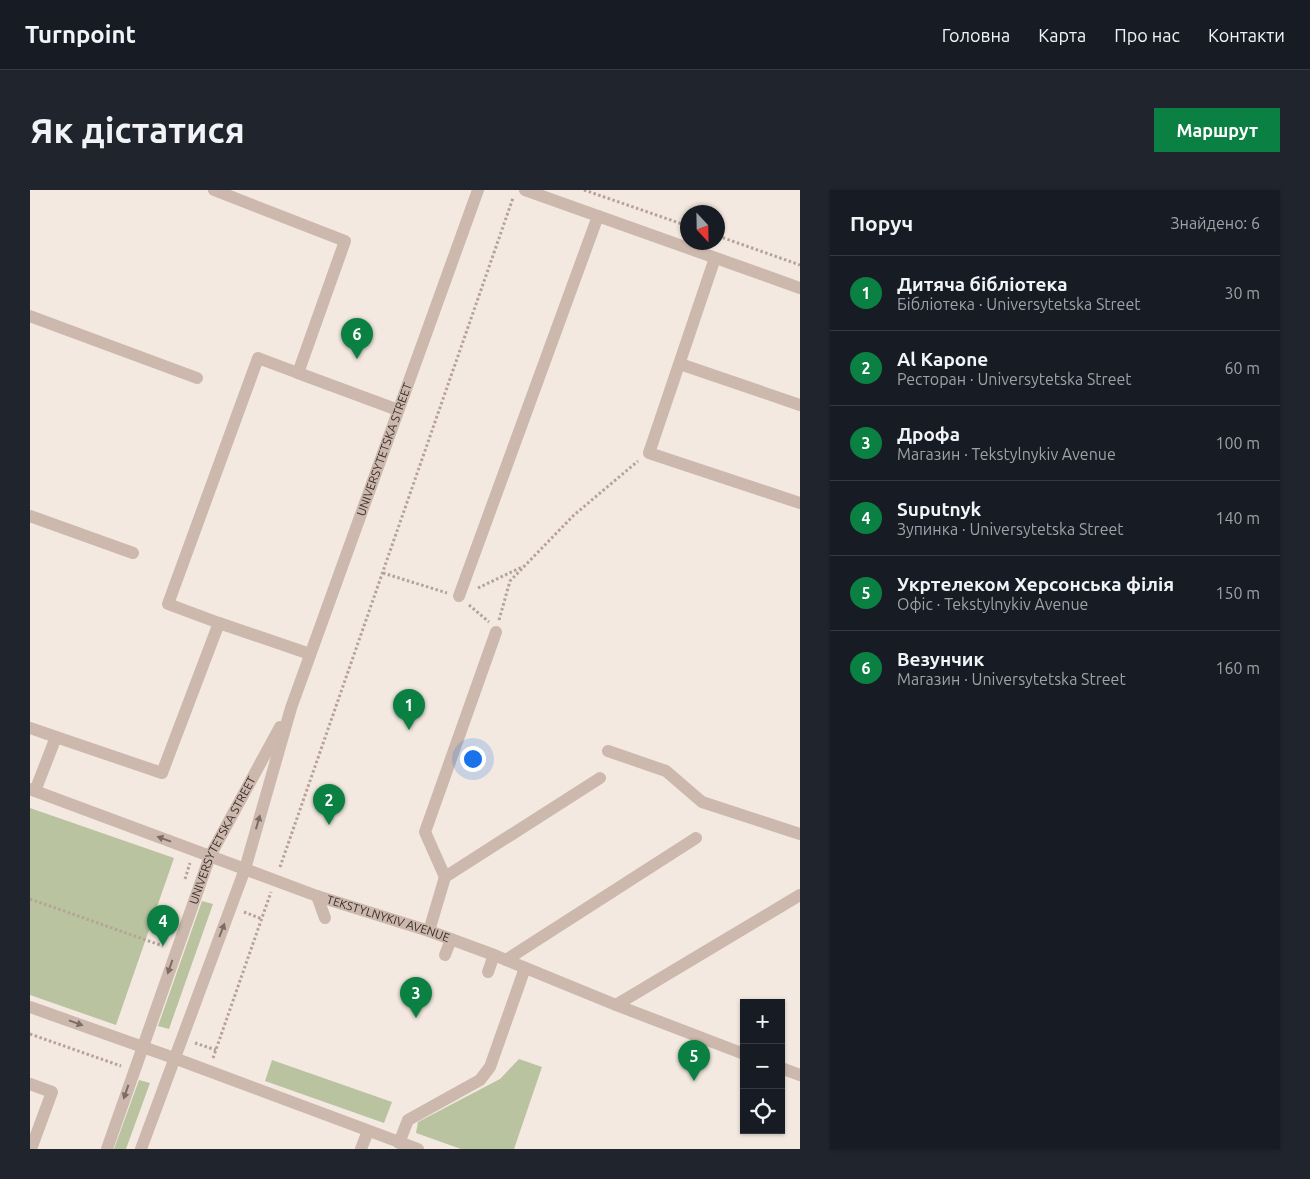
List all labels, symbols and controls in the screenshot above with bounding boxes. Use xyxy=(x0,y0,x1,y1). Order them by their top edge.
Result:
text: Turnpoint xyxy=(25,21,136,48)
text: Головна xyxy=(942,25,1010,45)
text: Карта xyxy=(1038,25,1086,45)
text: Про нас xyxy=(1114,25,1180,45)
text: Контакти xyxy=(1208,25,1285,45)
button: Маршрут xyxy=(1154,108,1280,152)
text: Як дістатися xyxy=(30,110,245,150)
north arrow xyxy=(680,205,725,250)
text: Поруч xyxy=(850,211,913,235)
text: Знайдено: 6 xyxy=(1171,214,1260,232)
text: Дитяча бібліотека xyxy=(897,273,1067,295)
text: 1 xyxy=(861,284,871,302)
text: 30 m xyxy=(1224,284,1260,302)
text: Бібліотека · Universytetska Street xyxy=(897,295,1141,313)
pin: 6 xyxy=(341,318,373,359)
text: Al Kapone xyxy=(897,348,988,370)
text: 2 xyxy=(861,359,871,377)
text: 60 m xyxy=(1224,359,1260,377)
text: Ресторан · Universytetska Street xyxy=(897,370,1132,388)
street label: UNIVERSYTETSKA STREET xyxy=(354,381,414,518)
text: Дрофа xyxy=(897,423,960,445)
text: 3 xyxy=(861,434,871,452)
text: 100 m xyxy=(1215,434,1260,452)
text: Магазин · Tekstylnykiv Avenue xyxy=(897,445,1116,463)
text: Suputnyk xyxy=(897,498,981,520)
text: 4 xyxy=(861,509,871,527)
text: 140 m xyxy=(1215,509,1260,527)
text: Зупинка · Universytetska Street xyxy=(897,520,1124,538)
text: Укртелеком Херсонська філія xyxy=(897,573,1174,595)
text: 5 xyxy=(861,584,871,602)
text: 150 m xyxy=(1215,584,1260,602)
text: Офіс · Tekstylnykiv Avenue xyxy=(897,595,1088,613)
text: Везунчик xyxy=(897,648,984,670)
text: 6 xyxy=(861,659,871,677)
text: 160 m xyxy=(1215,659,1260,677)
text: Магазин · Universytetska Street xyxy=(897,670,1126,688)
pin: 1 xyxy=(393,689,425,730)
your location xyxy=(460,746,486,772)
street label: UNIVERSYTETSKA STREET xyxy=(187,774,258,906)
pin: 2 xyxy=(313,784,345,825)
one-way arrow xyxy=(255,815,263,830)
one-way arrow xyxy=(157,835,172,842)
street label: TEKSTYLNYKIV AVENUE xyxy=(325,892,452,944)
pin: 4 xyxy=(147,905,179,946)
one-way arrow xyxy=(219,923,226,938)
one-way arrow xyxy=(166,960,173,975)
pin: 3 xyxy=(400,977,432,1018)
map controls xyxy=(740,999,785,1134)
button: + xyxy=(740,999,785,1044)
one-way arrow xyxy=(69,1020,84,1028)
pin: 5 xyxy=(678,1040,710,1081)
button: − xyxy=(740,1044,785,1089)
one-way arrow xyxy=(122,1085,129,1100)
button: locate xyxy=(740,1089,785,1134)

